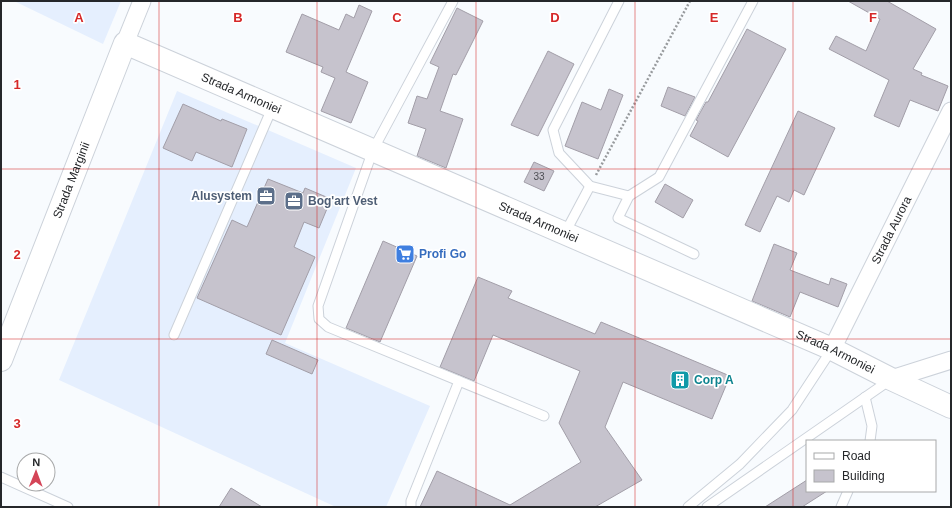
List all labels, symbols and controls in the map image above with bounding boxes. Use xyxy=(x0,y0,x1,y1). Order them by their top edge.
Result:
text: A xyxy=(74,10,84,25)
text: B xyxy=(233,10,243,25)
text: C xyxy=(392,10,402,25)
text: D xyxy=(550,10,560,25)
text: E xyxy=(710,10,719,25)
text: F xyxy=(869,10,877,25)
street label: Strada Armoniei xyxy=(199,70,283,117)
text: 1 xyxy=(13,77,21,92)
street label: Strada Marginii xyxy=(50,140,93,220)
house number: 33 xyxy=(533,171,545,182)
office icon: Alusystem xyxy=(255,185,277,207)
place label: Alusystem xyxy=(191,189,252,203)
office icon: Bog'art Vest xyxy=(283,190,305,212)
street label: Strada Aurora xyxy=(869,193,914,266)
place label: Bog'art Vest xyxy=(308,194,378,208)
street label: Strada Armoniei xyxy=(497,199,581,245)
supermarket icon: Profi Go xyxy=(394,243,416,265)
text: 2 xyxy=(13,247,21,262)
place label: Profi Go xyxy=(419,247,466,261)
street label: Strada Armoniei xyxy=(794,327,877,377)
building icon: Corp A xyxy=(669,369,691,391)
place label: Corp A xyxy=(694,373,734,387)
text: 3 xyxy=(13,416,21,431)
legend xyxy=(806,440,936,492)
text: Road xyxy=(842,449,871,463)
north arrow xyxy=(16,452,56,492)
text: N xyxy=(32,456,40,468)
text: Building xyxy=(842,469,885,483)

